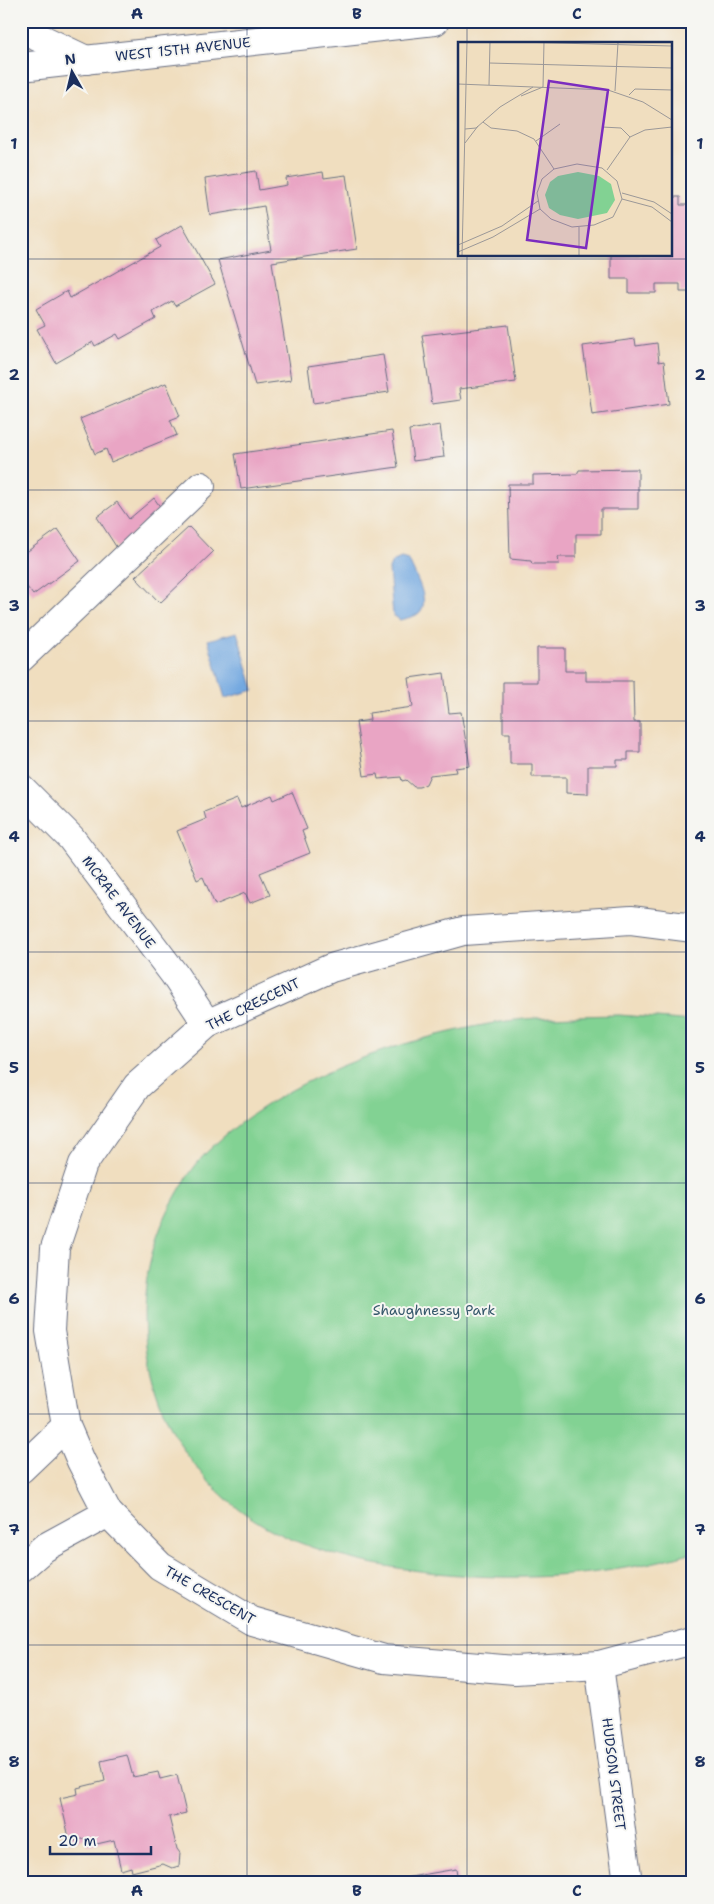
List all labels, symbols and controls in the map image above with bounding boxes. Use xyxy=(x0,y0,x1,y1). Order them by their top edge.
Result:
text: A xyxy=(131,3,143,24)
text: B xyxy=(352,3,362,24)
text: C xyxy=(572,3,582,24)
street label: WEST 15TH AVENUE xyxy=(114,33,252,65)
inset map xyxy=(458,42,672,256)
north arrow xyxy=(48,48,98,98)
text: N xyxy=(63,49,77,69)
text: 1 xyxy=(10,133,18,154)
text: 1 xyxy=(696,133,704,154)
text: 2 xyxy=(8,364,20,385)
text: 2 xyxy=(694,364,706,385)
text: 3 xyxy=(8,595,20,616)
text: 3 xyxy=(694,595,706,616)
text: 4 xyxy=(8,826,20,847)
text: 4 xyxy=(694,826,706,847)
street label: MCRAE AVENUE xyxy=(78,852,160,952)
street label: THE CRESCENT xyxy=(203,973,303,1034)
text: 5 xyxy=(9,1057,19,1078)
text: 5 xyxy=(695,1057,705,1078)
text: 6 xyxy=(8,1288,20,1309)
text: 6 xyxy=(694,1288,706,1309)
park label: Shaughnessy Park xyxy=(373,1301,495,1319)
text: 7 xyxy=(8,1519,20,1540)
text: 7 xyxy=(694,1519,706,1540)
street label: THE CRESCENT xyxy=(161,1562,259,1628)
street label: HUDSON STREET xyxy=(598,1717,630,1832)
text: 8 xyxy=(8,1751,20,1772)
text: 8 xyxy=(694,1751,706,1772)
scale bar xyxy=(50,1824,151,1856)
text: 20 m xyxy=(58,1831,97,1851)
text: A xyxy=(131,1880,143,1901)
text: B xyxy=(352,1880,362,1901)
text: C xyxy=(572,1880,582,1901)

